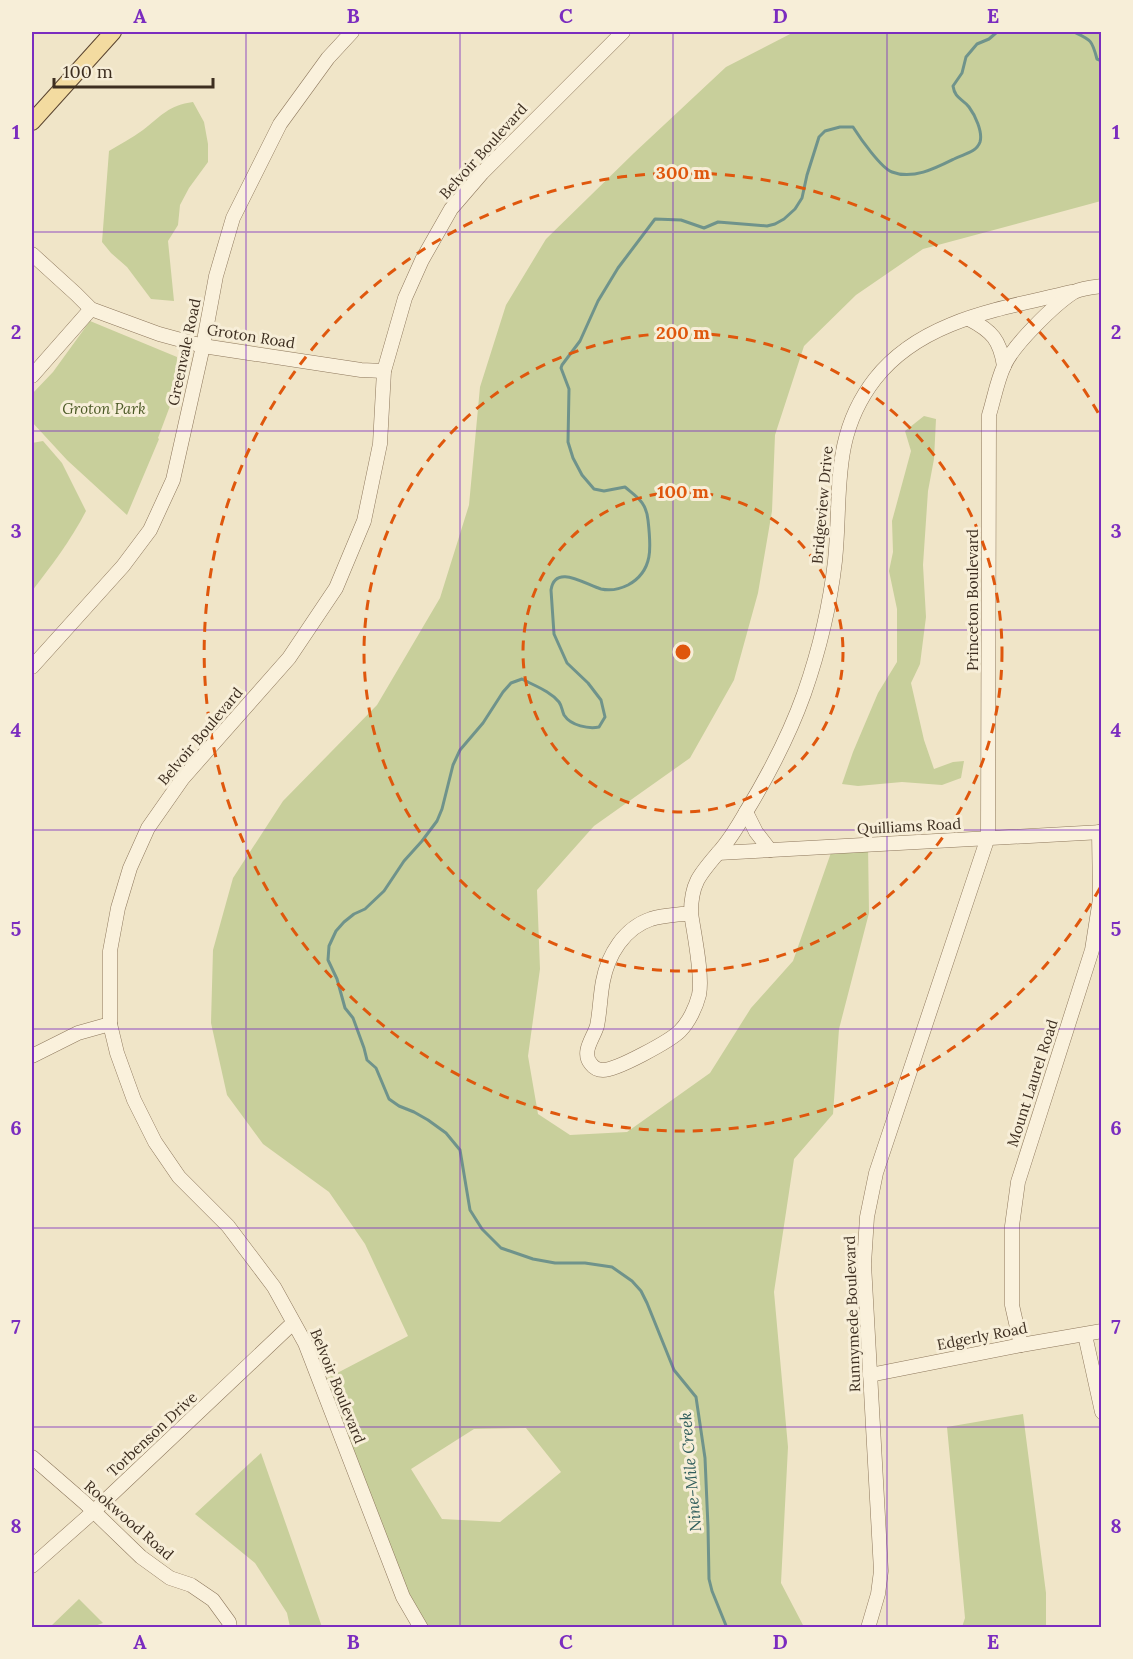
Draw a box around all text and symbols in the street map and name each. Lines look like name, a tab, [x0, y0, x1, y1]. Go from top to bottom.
text: A	[133, 3, 147, 28]
text: B	[346, 3, 360, 28]
text: C	[559, 3, 573, 28]
text: D	[772, 3, 788, 28]
text: E	[987, 3, 999, 28]
scale bar	[54, 51, 213, 89]
text: 100 m	[63, 60, 113, 83]
street label: Belvoir Boulevard	[435, 99, 531, 203]
text: 1	[12, 119, 20, 144]
text: 1	[1112, 119, 1120, 144]
text: 300 m	[656, 161, 711, 184]
street label: Greenvale Road	[163, 297, 205, 407]
text: 2	[11, 319, 21, 344]
text: 2	[1111, 319, 1121, 344]
street label: Groton Road	[206, 320, 296, 352]
text: 200 m	[656, 321, 710, 344]
park label: Groton Park	[62, 399, 146, 418]
street label: Bridgeview Drive	[807, 445, 837, 565]
text: 100 m	[657, 480, 709, 503]
text: 3	[10, 518, 22, 543]
text: 3	[1110, 518, 1122, 543]
street label: Princeton Boulevard	[963, 529, 982, 671]
centre of rings	[673, 642, 693, 662]
street label: Belvoir Boulevard	[153, 683, 247, 789]
text: 4	[11, 717, 22, 742]
text: 4	[1111, 717, 1122, 742]
street label: Quilliams Road	[856, 814, 962, 838]
text: 5	[11, 916, 22, 941]
text: 5	[1111, 916, 1122, 941]
street label: Mount Laurel Road	[1002, 1017, 1062, 1149]
text: 6	[10, 1115, 22, 1140]
text: 6	[1110, 1115, 1122, 1140]
street label: Runnymede Boulevard	[840, 1235, 864, 1393]
text: 7	[11, 1314, 21, 1339]
text: 7	[1111, 1314, 1121, 1339]
street label: Edgerly Road	[935, 1318, 1029, 1354]
street label: Belvoir Boulevard	[306, 1326, 370, 1446]
street label: Torbenson Drive	[103, 1387, 201, 1481]
water label: Nine-Mile Creek	[675, 1411, 705, 1533]
street label: Rookwood Road	[80, 1476, 178, 1564]
text: 8	[10, 1513, 22, 1538]
text: 8	[1110, 1513, 1122, 1538]
text: A	[133, 1629, 147, 1654]
text: B	[346, 1629, 360, 1654]
text: C	[559, 1629, 573, 1654]
text: D	[772, 1629, 788, 1654]
text: E	[987, 1629, 999, 1654]

